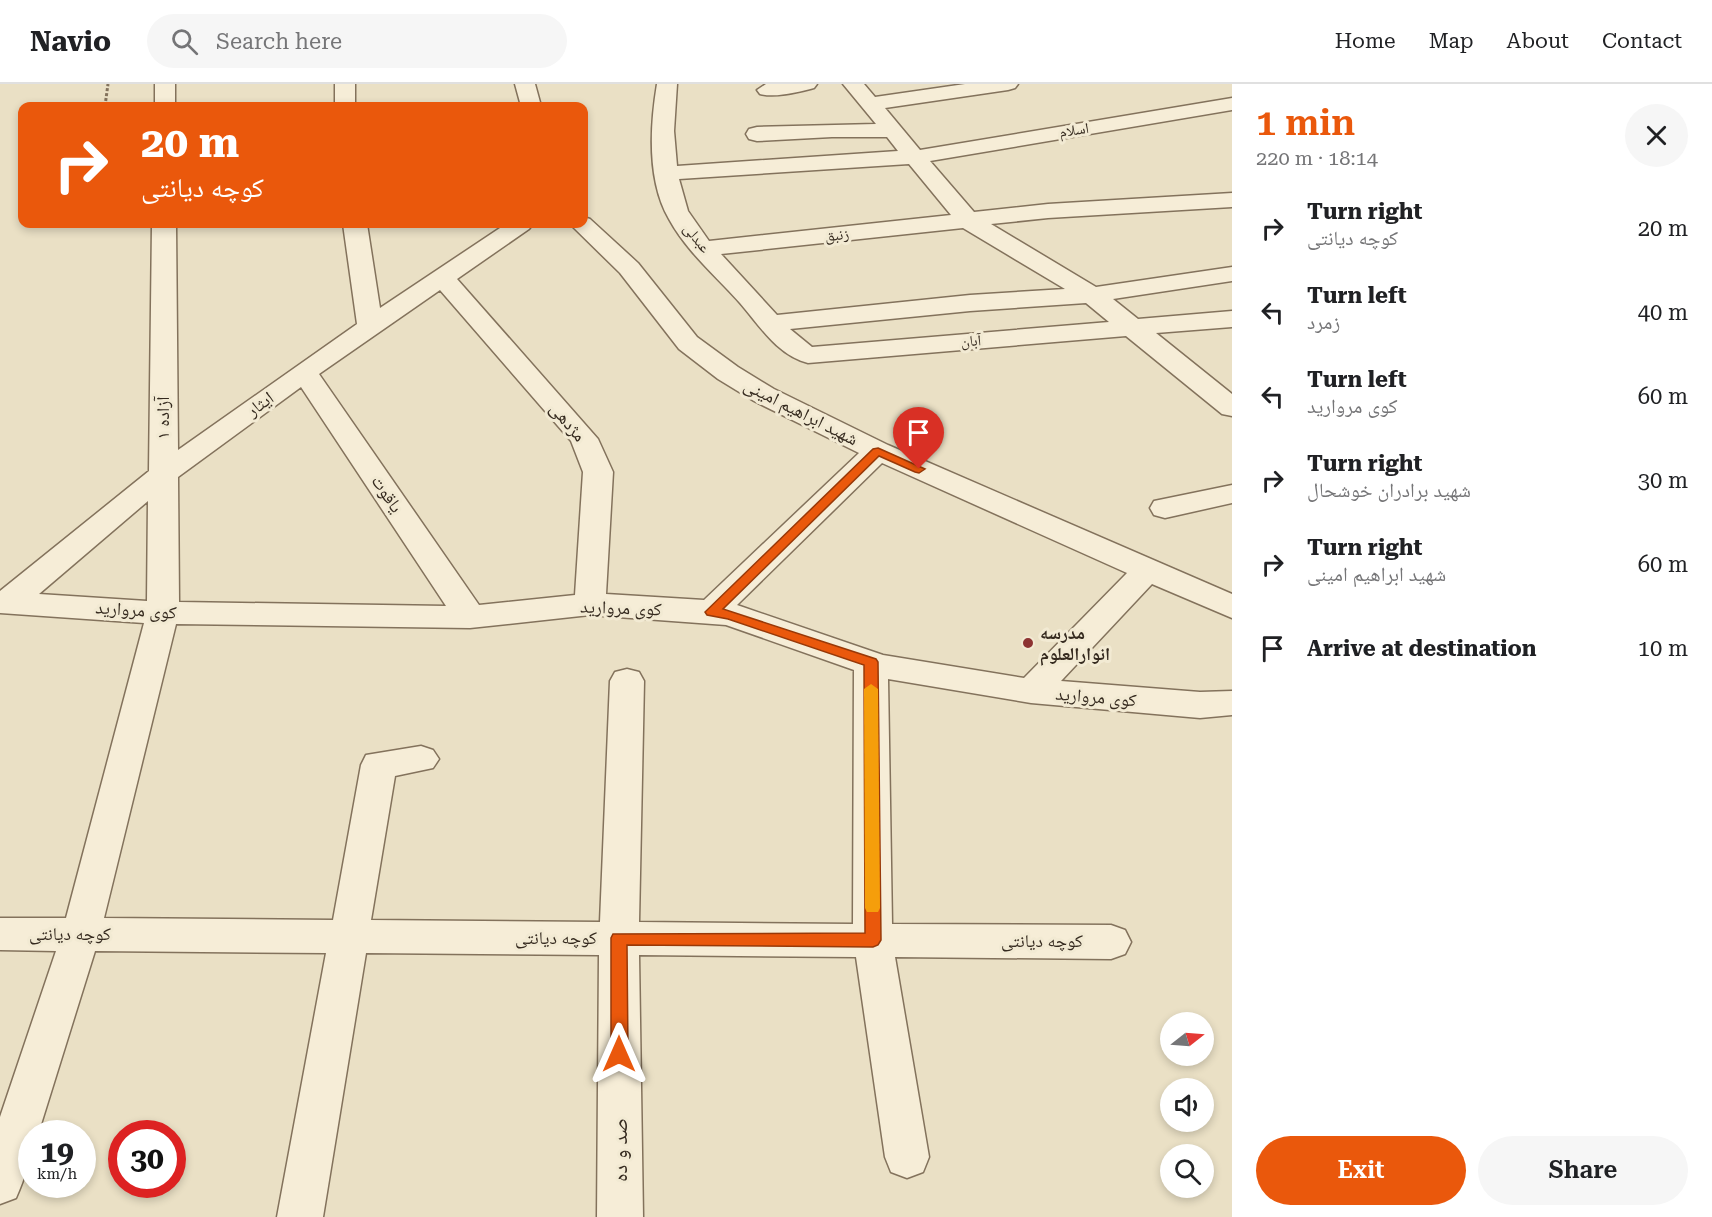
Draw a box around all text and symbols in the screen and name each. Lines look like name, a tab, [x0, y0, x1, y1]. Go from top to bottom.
search box	[147, 14, 567, 68]
text: Navio	[30, 25, 111, 58]
icon: search	[168, 25, 201, 58]
text: Search here	[216, 29, 342, 54]
text: Home	[1335, 29, 1396, 53]
text: Map	[1429, 29, 1474, 53]
text: About	[1507, 29, 1569, 53]
text: Contact	[1602, 29, 1682, 53]
text: 1 min	[1256, 102, 1355, 144]
button: close	[1625, 104, 1688, 167]
text: 20 m	[141, 118, 239, 167]
street label: اسلام	[1058, 119, 1090, 142]
icon: right	[42, 126, 120, 204]
text: 220 m · 18:14	[1256, 146, 1378, 170]
text: کوچه دیانتی	[141, 172, 264, 204]
text: Turn right	[1307, 199, 1422, 224]
icon: right	[1256, 212, 1289, 245]
text: 20 m	[1638, 216, 1688, 241]
street label: عبدلی	[679, 220, 715, 257]
street label: زنبق	[824, 225, 850, 246]
text: کوچه دیانتی	[1307, 226, 1398, 250]
text: Turn left	[1307, 283, 1407, 308]
icon: left	[1256, 296, 1289, 329]
text: 40 m	[1638, 300, 1688, 325]
text: زمرد	[1307, 310, 1340, 334]
street label: آبان	[960, 331, 983, 352]
text: Turn left	[1307, 367, 1407, 392]
street label: شهید ابراهیم امینی	[740, 374, 862, 451]
icon: left	[1256, 380, 1289, 413]
text: 60 m	[1638, 384, 1688, 409]
street label: ایثار	[241, 387, 278, 421]
text: کوی مروارید	[1307, 394, 1397, 418]
street label: آزاده ۱	[152, 396, 173, 439]
street label: مژدهی	[545, 398, 591, 446]
pin	[893, 407, 944, 469]
icon: arrive	[902, 416, 935, 449]
text: Turn right	[1307, 451, 1422, 476]
icon: right	[1256, 464, 1289, 497]
text: 30 m	[1638, 468, 1688, 493]
street label: یاقوت	[367, 471, 407, 517]
text: شهید برادران خوشحال	[1307, 478, 1471, 502]
text: Turn right	[1307, 535, 1422, 560]
icon: right	[1256, 548, 1289, 581]
text: 60 m	[1638, 552, 1688, 577]
text: شهید ابراهیم امینی	[1307, 562, 1446, 586]
street label: کوی مروارید	[95, 596, 178, 624]
street label: کوی مروارید	[580, 596, 663, 620]
place label: مدرسه انوارالعلوم	[1040, 622, 1110, 666]
icon: arrive	[1256, 632, 1289, 665]
marker: مدرسه انوارالعلوم	[1021, 636, 1035, 650]
text: Arrive at destination	[1307, 636, 1536, 661]
text: 10 m	[1638, 636, 1688, 661]
street label: کوی مروارید	[1054, 682, 1138, 712]
street label: کوچه دیانتی	[29, 923, 112, 945]
street label: کوچه دیانتی	[515, 927, 598, 949]
street label: کوچه دیانتی	[1001, 930, 1084, 952]
north arrow	[1160, 1012, 1214, 1066]
map controls	[1160, 1012, 1214, 1198]
position arrow	[587, 1022, 651, 1086]
button: sound	[1160, 1078, 1214, 1132]
street label: صد و ده	[608, 1118, 632, 1182]
speed limit sign: 30	[108, 1120, 186, 1198]
text: 19	[40, 1134, 74, 1169]
button: Exit	[1256, 1136, 1466, 1205]
button: Share	[1478, 1136, 1688, 1205]
button: search	[1160, 1144, 1214, 1198]
text: km/h	[37, 1165, 77, 1183]

